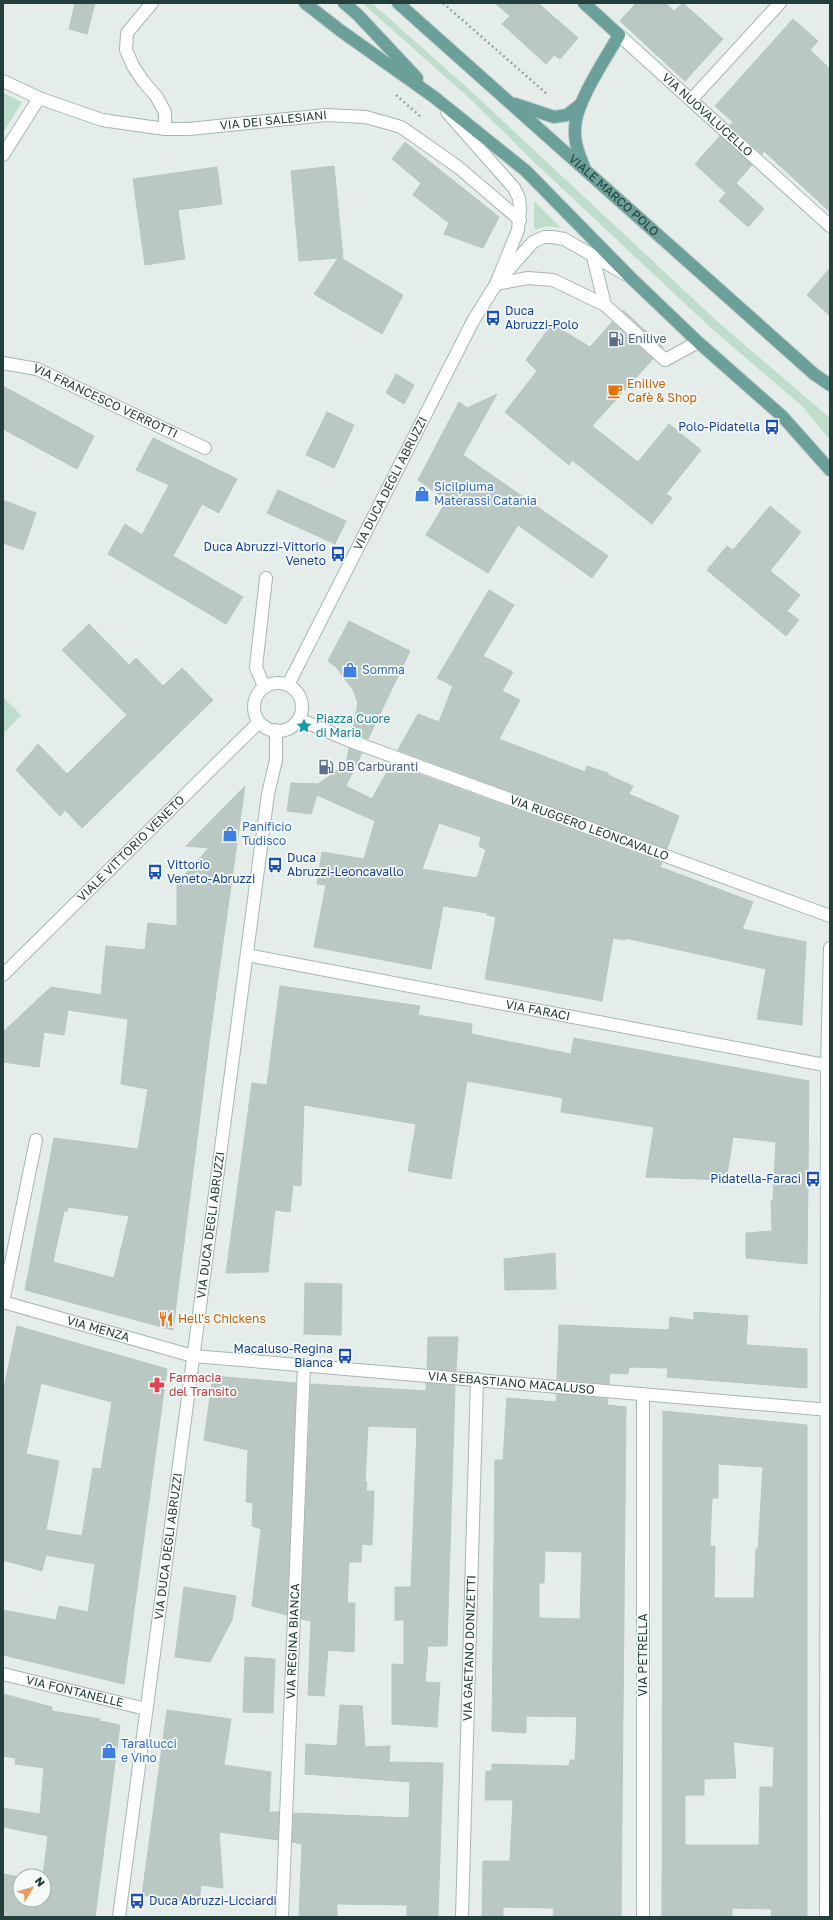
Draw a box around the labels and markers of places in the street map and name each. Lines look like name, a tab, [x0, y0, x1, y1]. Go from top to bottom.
place label: Duca Abruzzi-Polo	[505, 303, 578, 332]
bus stop icon: Duca Abruzzi-Polo	[484, 309, 502, 327]
fuel station icon: Enilive	[607, 330, 625, 348]
place label: Enilive	[628, 331, 666, 346]
place label: Enilive Cafè & Shop	[627, 376, 697, 405]
cafe icon: Enilive Cafè & Shop	[606, 382, 624, 400]
bus stop icon: Polo-Pidatella	[763, 418, 781, 436]
place label: Polo-Pidatella	[678, 419, 760, 434]
place label: Sicilpiuma Materassi Catania	[434, 479, 537, 508]
shop icon: Sicilpiuma Materassi Catania	[413, 485, 431, 503]
place label: Duca Abruzzi-Vittorio Veneto	[203, 539, 326, 568]
bus stop icon: Duca Abruzzi-Vittorio Veneto	[329, 545, 347, 563]
shop icon: Somma	[341, 661, 359, 679]
place label: Somma	[362, 662, 405, 677]
place label: Piazza Cuore di Maria	[316, 711, 390, 740]
place icon: Piazza Cuore di Maria	[295, 717, 313, 735]
fuel station icon: DB Carburanti	[317, 758, 335, 776]
place label: DB Carburanti	[338, 759, 418, 774]
place label: Panificio Tudisco	[242, 819, 292, 848]
shop icon: Panificio Tudisco	[221, 825, 239, 843]
place label: Duca Abruzzi-Leoncavallo	[287, 850, 404, 879]
bus stop icon: Duca Abruzzi-Leoncavallo	[266, 856, 284, 874]
place label: Vittorio Veneto-Abruzzi	[167, 857, 255, 886]
bus stop icon: Vittorio Veneto-Abruzzi	[146, 863, 164, 881]
bus stop icon: Pidatella-Faraci	[804, 1170, 822, 1188]
place label: Pidatella-Faraci	[710, 1171, 801, 1186]
restaurant icon: Hell's Chickens	[157, 1310, 175, 1328]
place label: Hell's Chickens	[178, 1311, 266, 1326]
place label: Macaluso-Regina Bianca	[234, 1341, 333, 1370]
bus stop icon: Macaluso-Regina Bianca	[336, 1347, 354, 1365]
place label: Farmacia del Transito	[169, 1370, 237, 1399]
pharmacy icon: Farmacia del Transito	[148, 1376, 166, 1394]
place label: Tarallucci e Vino	[121, 1736, 177, 1765]
shop icon: Tarallucci e Vino	[100, 1742, 118, 1760]
bus stop icon: Duca Abruzzi-Licciardi	[128, 1892, 146, 1910]
place label: Duca Abruzzi-Licciardi	[149, 1893, 277, 1908]

